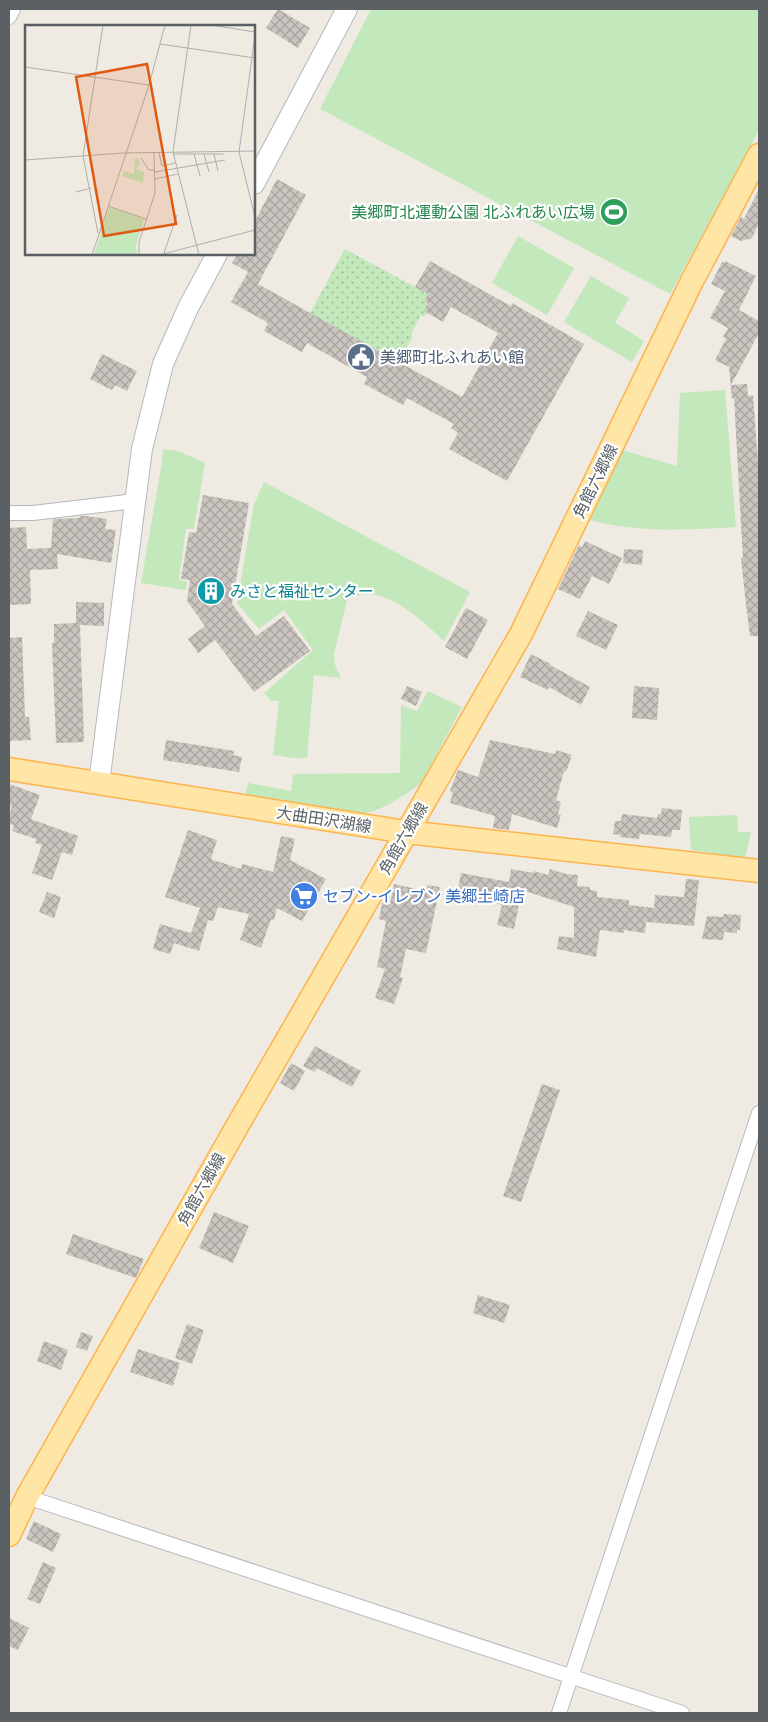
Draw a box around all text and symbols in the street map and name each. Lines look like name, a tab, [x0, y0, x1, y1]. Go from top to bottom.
inset map	[25, 25, 255, 255]
sports icon: 美郷町北運動公園 北ふれあい広場	[599, 197, 629, 227]
place label: 美郷町北運動公園 北ふれあい広場	[351, 202, 595, 222]
public building icon: 美郷町北ふれあい館	[346, 342, 376, 372]
place label: 美郷町北ふれあい館	[380, 347, 524, 367]
street label: 角館六郷線	[568, 441, 622, 521]
building icon: みさと福祉センター	[196, 576, 226, 606]
place label: みさと福祉センター	[230, 581, 374, 601]
street label: 角館六郷線	[374, 798, 432, 878]
street label: 大曲田沢湖線	[275, 802, 373, 836]
supermarket icon: セブン-イレブン 美郷土崎店	[289, 881, 319, 911]
place label: セブン-イレブン 美郷土崎店	[323, 886, 525, 906]
street label: 角館六郷線	[173, 1149, 229, 1229]

